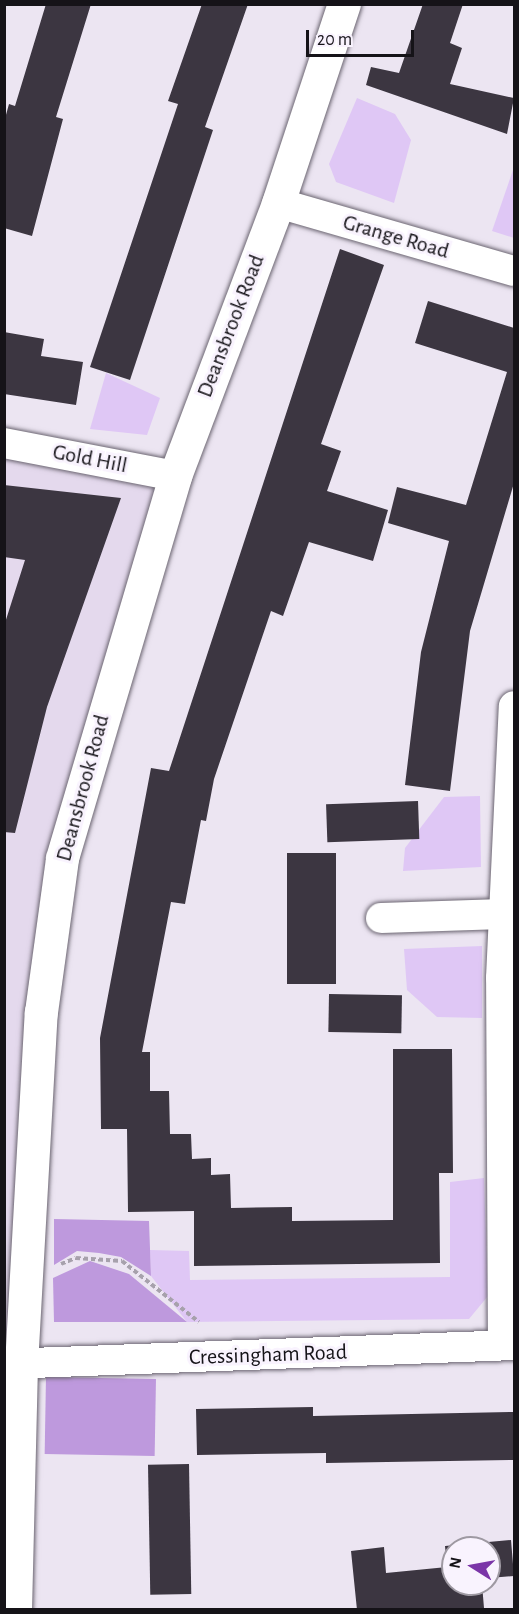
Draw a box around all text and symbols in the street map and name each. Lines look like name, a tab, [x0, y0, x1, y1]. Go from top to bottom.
scale bar	[309, 18, 417, 56]
text: 20 m	[317, 31, 352, 49]
street label: Grange Road	[340, 209, 452, 265]
street label: Deansbrook Road	[192, 251, 270, 401]
street label: Gold Hill	[51, 439, 129, 479]
street label: Deansbrook Road	[51, 712, 115, 864]
street label: Cressingham Road	[188, 1339, 348, 1371]
north arrow	[441, 1536, 501, 1596]
text: N	[446, 1556, 464, 1570]

